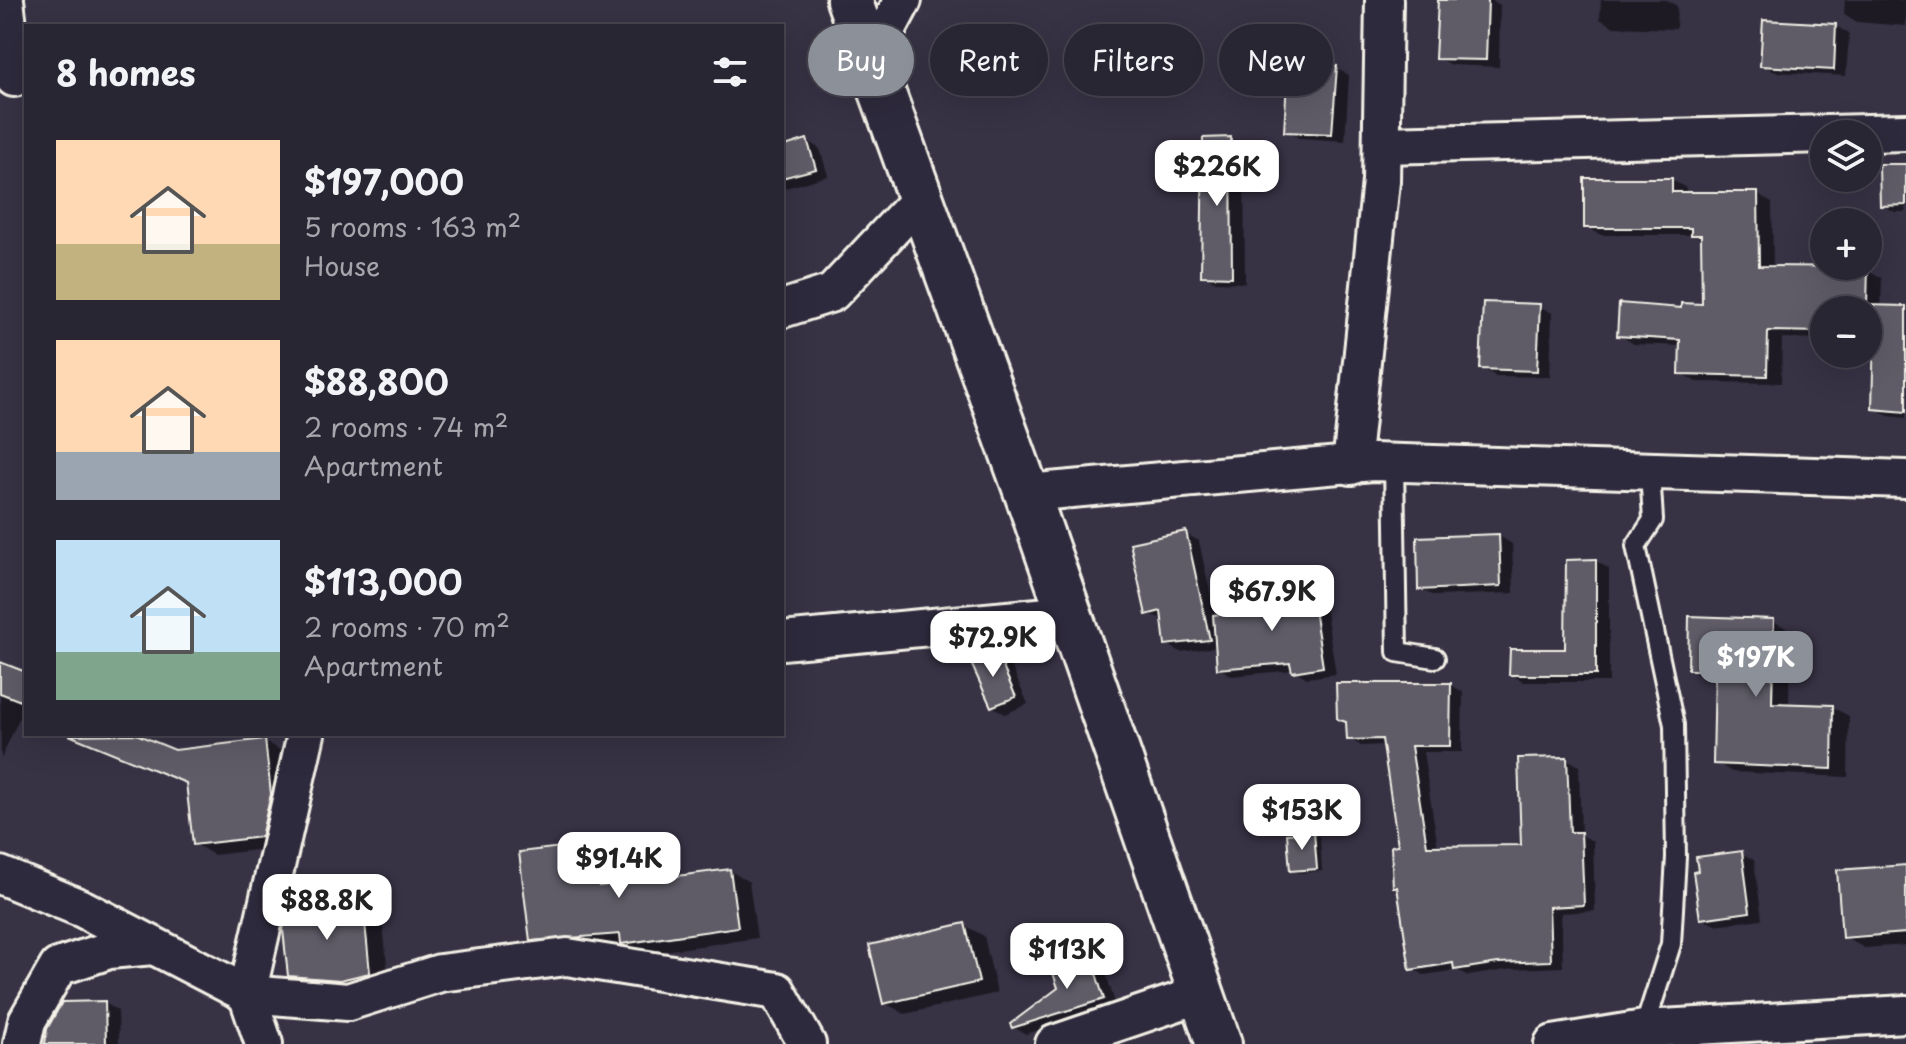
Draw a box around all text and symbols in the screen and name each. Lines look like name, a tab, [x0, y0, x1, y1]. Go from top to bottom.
chip: Buy	[808, 24, 914, 96]
chip: Rent	[930, 24, 1048, 96]
chip: Filters	[1064, 24, 1203, 96]
chip: New	[1219, 24, 1333, 96]
text: 8 homes	[56, 46, 196, 98]
icon: filters	[708, 50, 752, 94]
map controls	[1810, 120, 1882, 368]
button: layers	[1810, 120, 1882, 192]
pin: $226K	[1161, 140, 1273, 208]
text: $226K	[1173, 146, 1261, 185]
text: $197,000	[304, 155, 464, 207]
icon: home	[120, 172, 216, 268]
text: 5 rooms · 163 m²	[304, 207, 521, 246]
button: +	[1810, 208, 1882, 280]
text: House	[304, 246, 380, 285]
button: −	[1810, 296, 1882, 368]
text: $88,800	[304, 355, 449, 407]
icon: home	[120, 372, 216, 468]
text: 2 rooms · 74 m²	[304, 407, 508, 446]
text: Apartment	[304, 446, 443, 485]
text: $113,000	[304, 555, 462, 607]
pin: $67.9K	[1207, 565, 1337, 633]
text: $67.9K	[1228, 571, 1316, 610]
icon: home	[120, 572, 216, 668]
text: 2 rooms · 70 m²	[304, 607, 510, 646]
pin: $72.9K	[928, 611, 1058, 679]
text: $72.9K	[948, 617, 1038, 656]
pin: $197K	[1700, 631, 1812, 699]
text: $197K	[1717, 637, 1795, 676]
text: Apartment	[304, 646, 443, 685]
pin: $153K	[1246, 784, 1358, 852]
text: $153K	[1261, 790, 1343, 829]
pin: $91.4K	[554, 832, 684, 900]
text: $91.4K	[575, 838, 663, 877]
pin: $88.8K	[262, 874, 392, 942]
text: $88.8K	[281, 880, 373, 919]
pin: $113K	[1011, 923, 1123, 991]
text: $113K	[1028, 929, 1106, 968]

